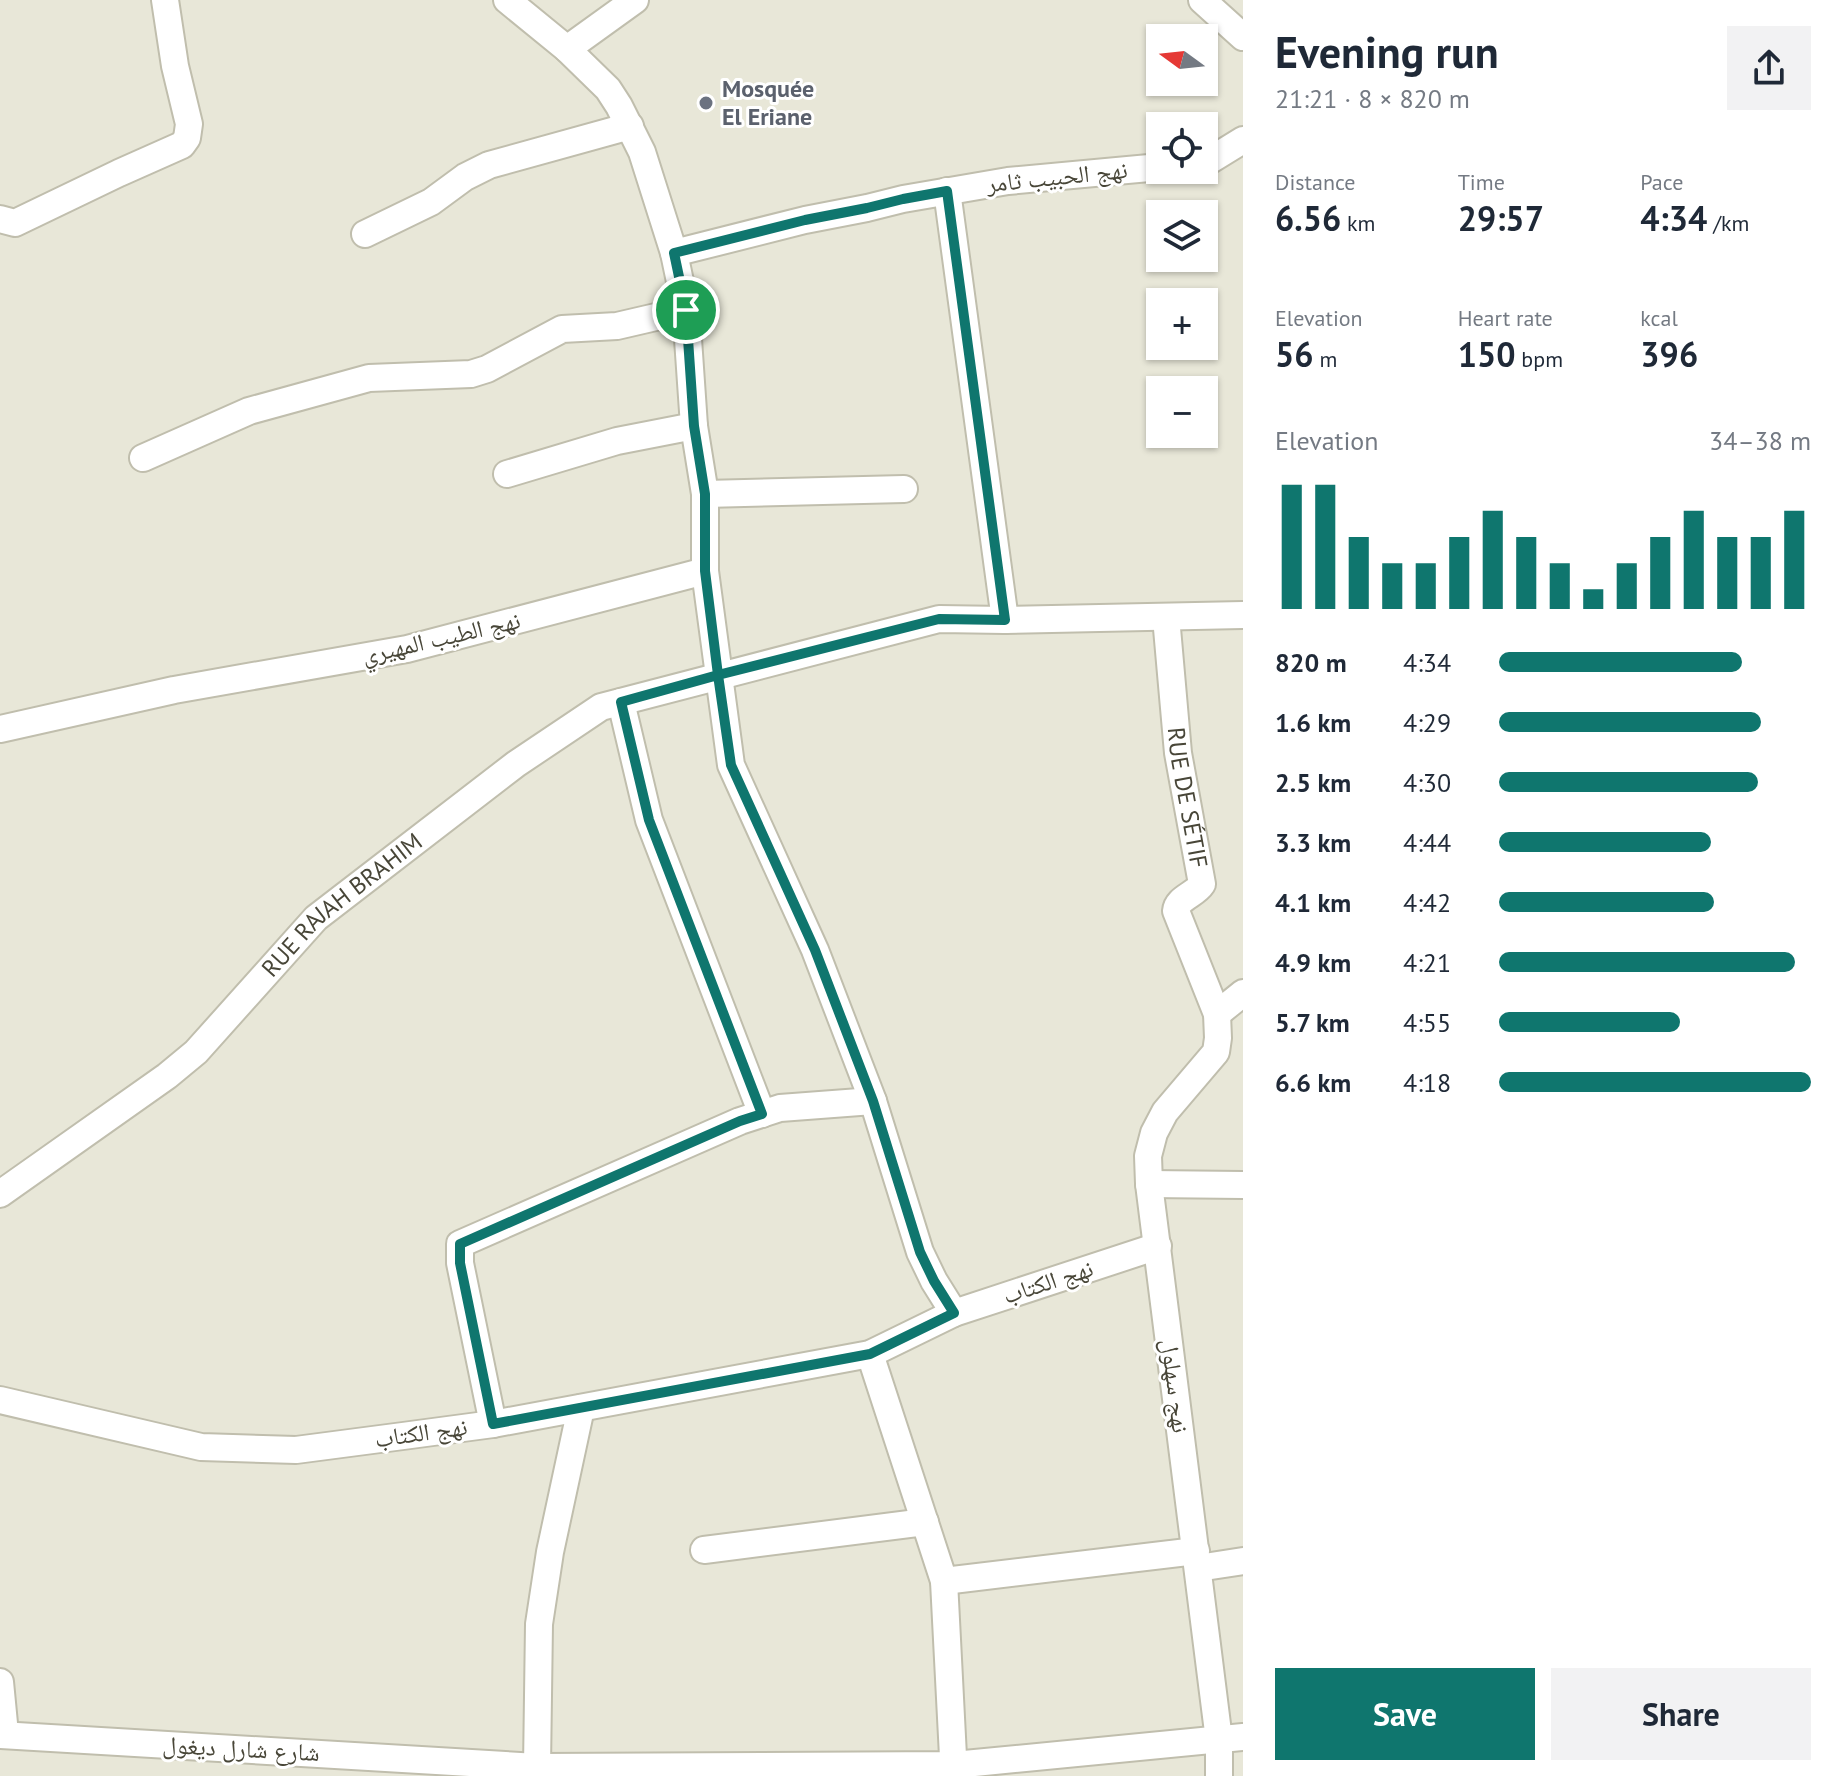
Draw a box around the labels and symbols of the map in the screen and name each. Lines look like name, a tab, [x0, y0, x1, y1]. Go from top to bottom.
north arrow	[1146, 24, 1218, 96]
place label: Mosquée El Eriane	[722, 73, 814, 132]
marker: Mosquée El Eriane	[697, 94, 715, 112]
street label: نهج الحبيب ثامر	[984, 154, 1129, 199]
pin	[652, 276, 720, 344]
street label: نهج الطيب المهيري	[359, 604, 524, 675]
street label: RUE DE SÉTIF	[1161, 726, 1215, 871]
street label: RUE RAJAH BRAHIM	[255, 826, 428, 983]
street label: نهج الكتاب	[999, 1252, 1097, 1311]
street label: نهج سهلول	[1154, 1337, 1197, 1435]
street label: نهج الكتاب	[373, 1411, 469, 1454]
street label: شارع شارل ديغول	[162, 1729, 320, 1768]

